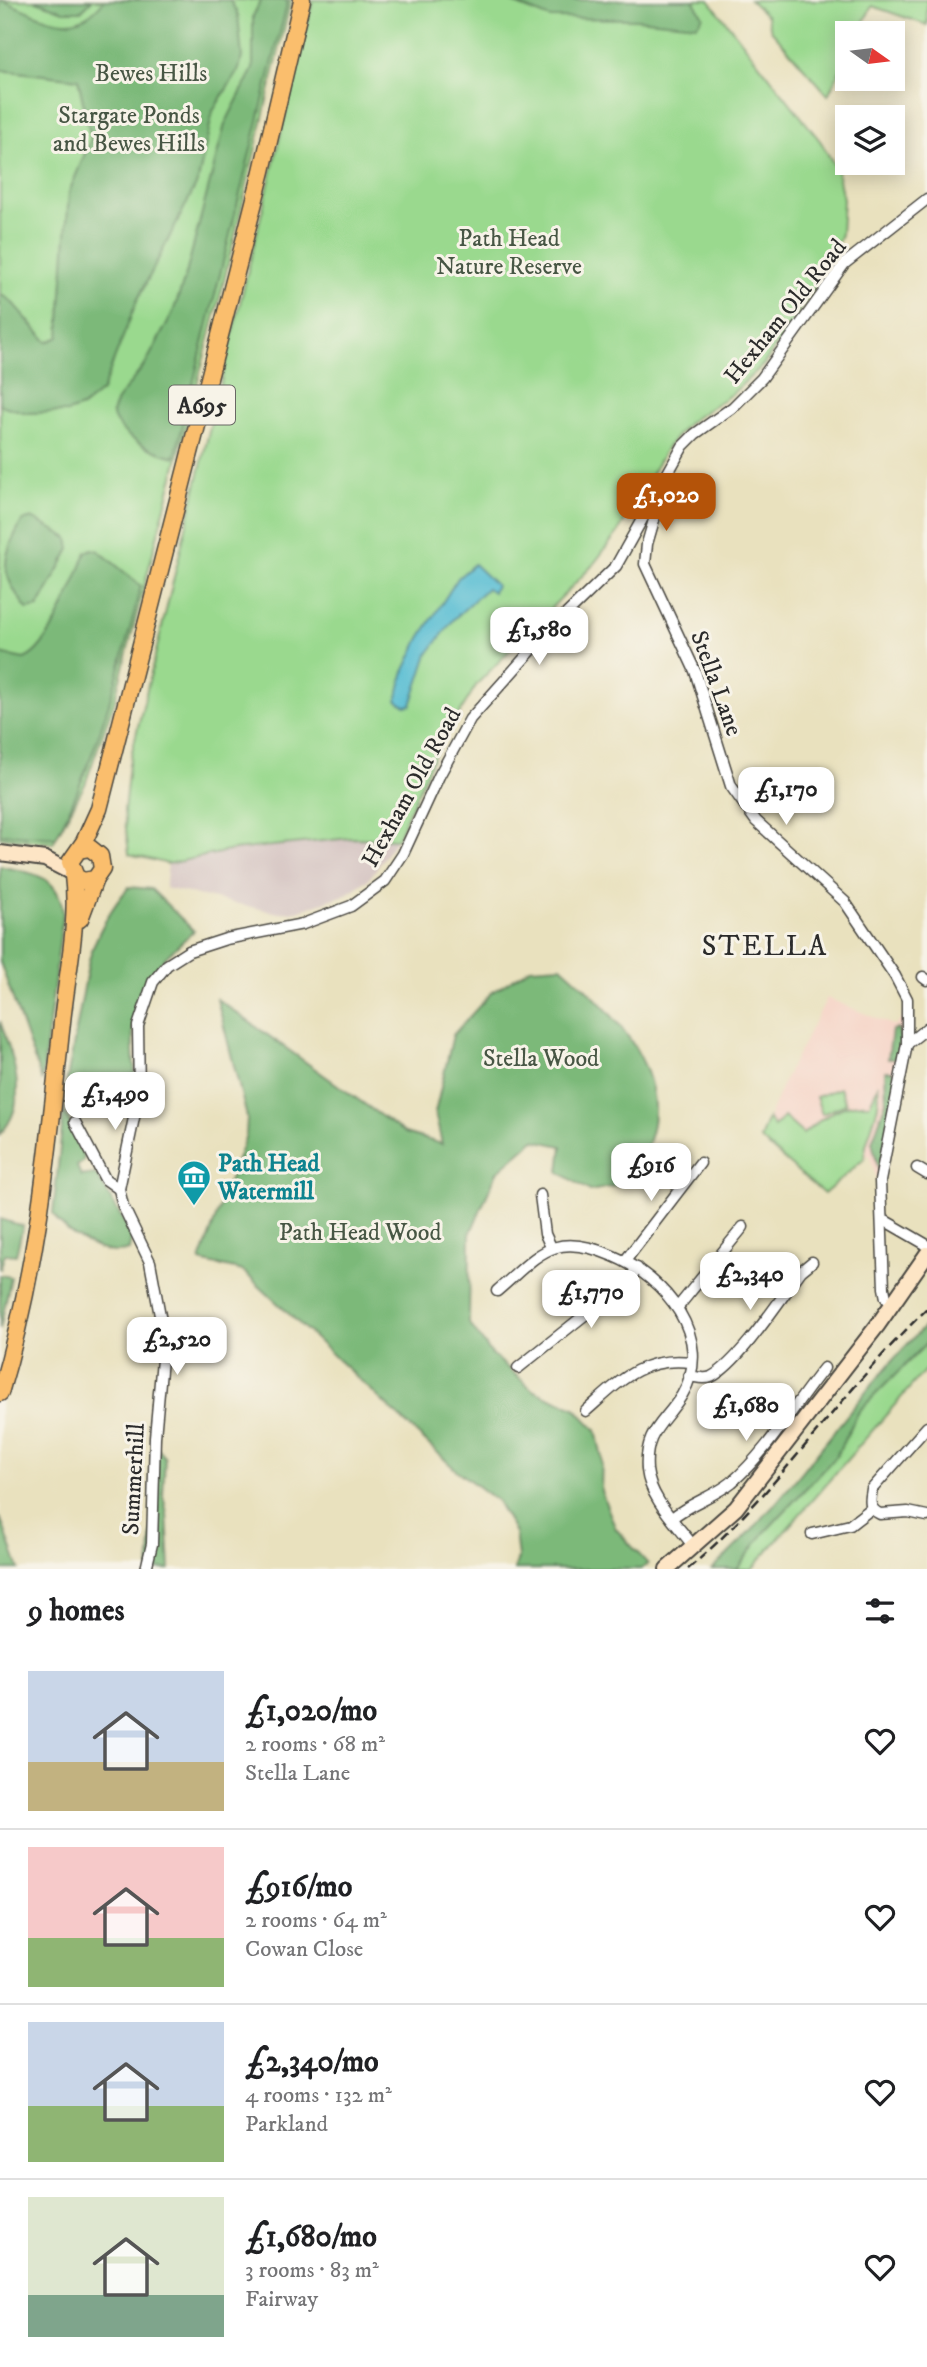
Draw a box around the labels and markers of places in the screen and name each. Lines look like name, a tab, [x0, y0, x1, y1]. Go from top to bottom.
pin: £1,020	[609, 474, 723, 533]
pin: £1,580	[482, 608, 596, 667]
pin: £1,170	[729, 768, 843, 827]
pin: £1,490	[58, 1072, 172, 1132]
pin: £916	[610, 1144, 692, 1203]
place label: Path Head Watermill	[217, 1149, 320, 1207]
museum icon: Path Head Watermill	[175, 1158, 213, 1207]
pin: £2,340	[693, 1252, 807, 1312]
pin: £1,770	[534, 1270, 648, 1330]
pin: £2,520	[120, 1318, 234, 1377]
pin: £1,680	[689, 1384, 803, 1443]

